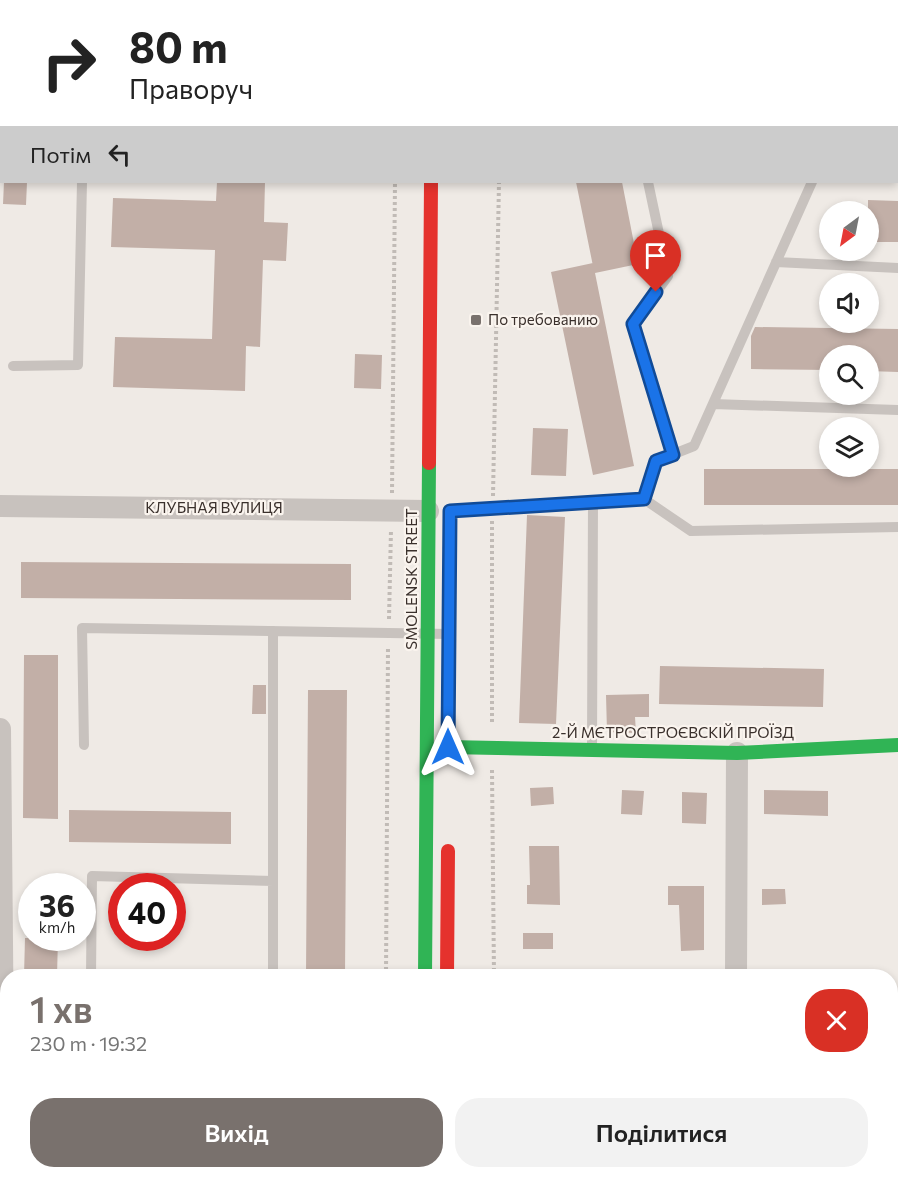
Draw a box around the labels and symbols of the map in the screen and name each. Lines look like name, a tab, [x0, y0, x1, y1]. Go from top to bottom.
north arrow	[819, 201, 879, 261]
pin	[630, 230, 681, 292]
place label: По требованию	[488, 310, 598, 328]
marker: По требованию	[469, 313, 483, 327]
street label: КЛУБНАЯ ВУЛИЦЯ	[145, 498, 283, 516]
street label: SMOLENSK STREET	[402, 508, 420, 650]
position arrow	[416, 715, 480, 779]
street label: 2-Й МЄТРОСТРОЄВСКІЙ ПРОЇЗД	[552, 723, 794, 741]
speed limit sign: 40	[108, 873, 186, 951]

